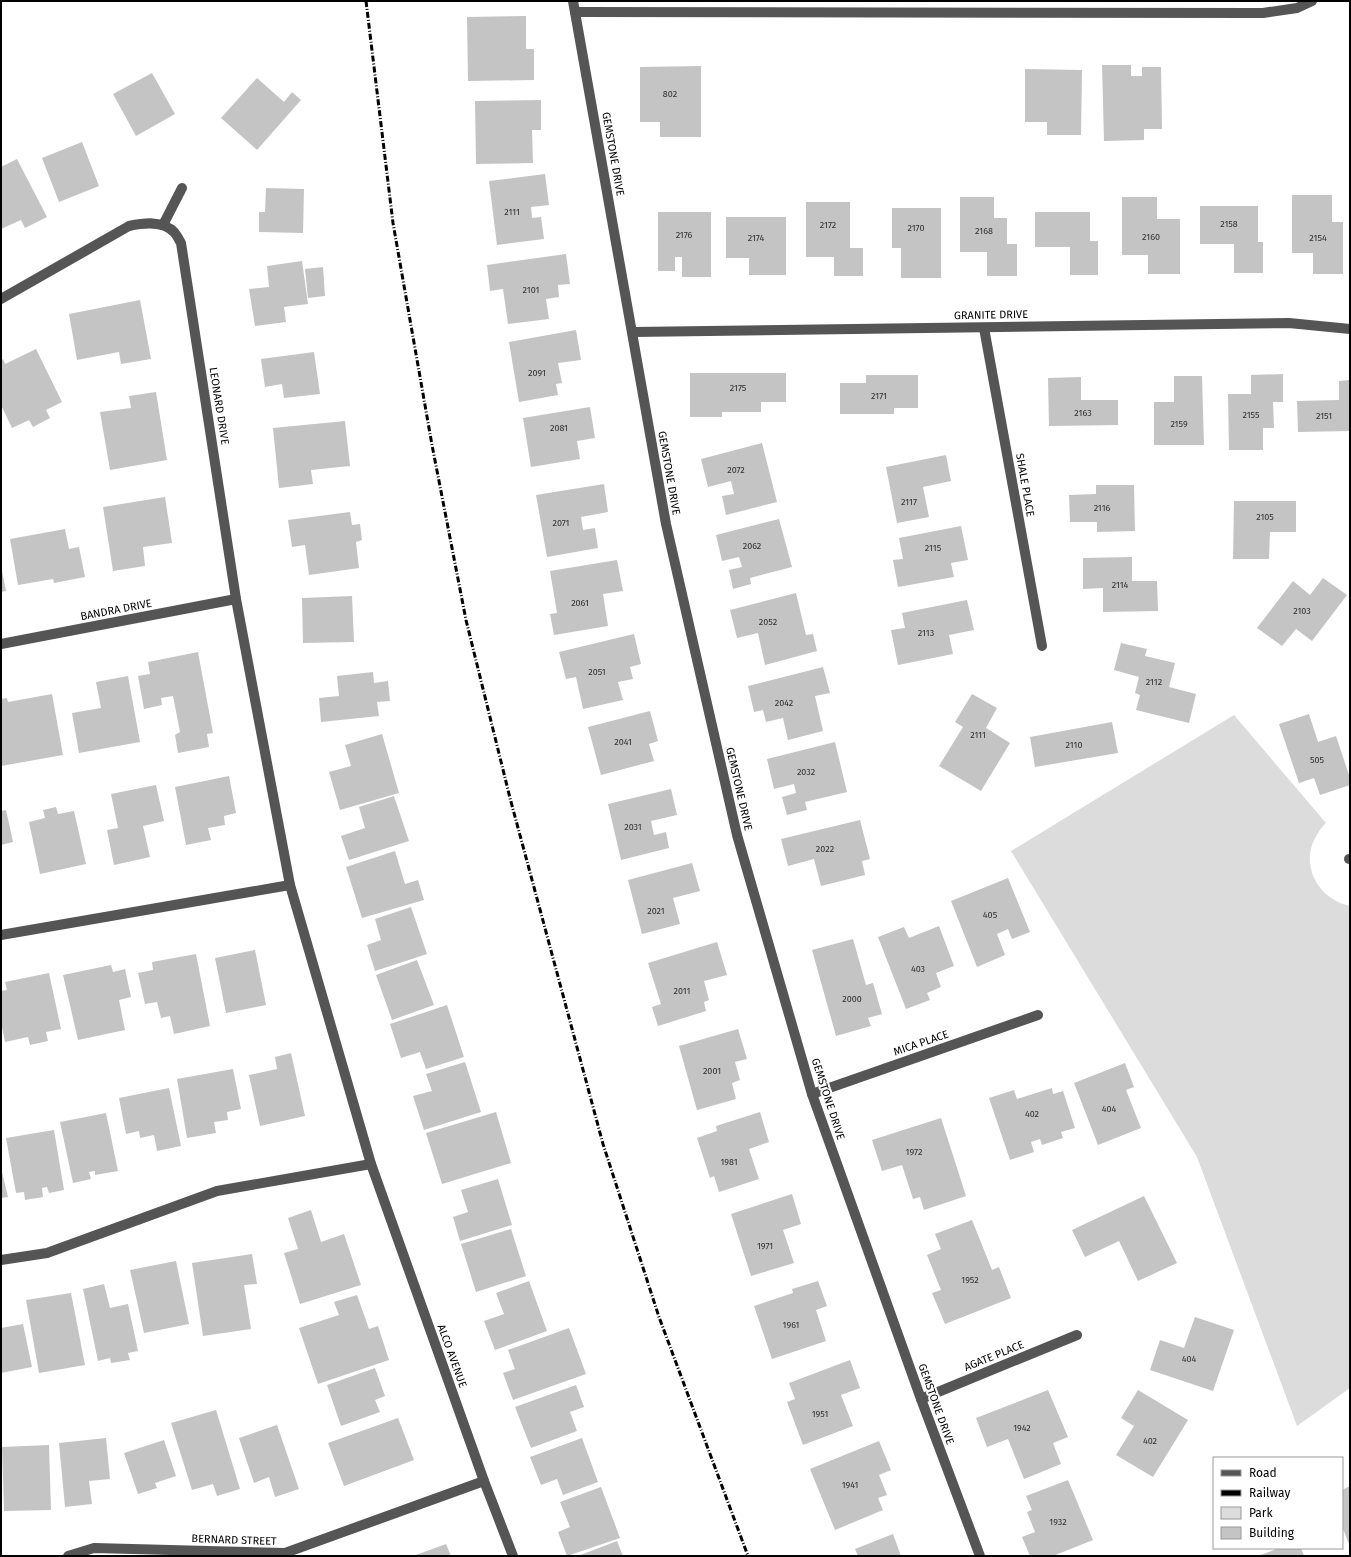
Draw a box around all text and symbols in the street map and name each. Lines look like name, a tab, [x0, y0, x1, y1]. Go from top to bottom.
house number: 802	[663, 89, 677, 99]
street label: GEMSTONE DRIVE	[599, 111, 627, 197]
house number: 2111	[504, 207, 520, 217]
house number: 2158	[1220, 219, 1238, 229]
house number: 2172	[820, 220, 836, 230]
house number: 2170	[907, 223, 925, 233]
house number: 2168	[975, 226, 993, 236]
house number: 2176	[676, 230, 693, 240]
house number: 2160	[1142, 232, 1160, 242]
house number: 2174	[748, 233, 764, 243]
house number: 2154	[1309, 233, 1327, 243]
house number: 2101	[523, 285, 539, 295]
street label: GRANITE DRIVE	[954, 308, 1028, 322]
street label: LEONARD DRIVE	[206, 366, 232, 446]
house number: 2091	[528, 368, 546, 378]
house number: 2175	[730, 383, 747, 393]
house number: 2171	[871, 391, 887, 401]
house number: 2163	[1074, 408, 1092, 418]
house number: 2155	[1242, 410, 1260, 420]
house number: 2151	[1316, 411, 1332, 421]
house number: 2159	[1170, 419, 1188, 429]
house number: 2081	[550, 423, 568, 433]
street label: GEMSTONE DRIVE	[655, 430, 683, 516]
street label: SHALE PLACE	[1013, 452, 1037, 518]
house number: 2072	[727, 465, 745, 475]
house number: 2117	[901, 497, 917, 507]
house number: 2116	[1094, 503, 1111, 513]
house number: 2105	[1256, 512, 1274, 522]
house number: 2071	[552, 518, 570, 528]
house number: 2062	[743, 541, 761, 551]
house number: 2115	[925, 543, 942, 553]
house number: 2114	[1112, 580, 1129, 590]
street label: BANDRA DRIVE	[79, 597, 153, 623]
house number: 2061	[571, 598, 589, 608]
house number: 2103	[1293, 606, 1311, 616]
house number: 2052	[759, 617, 777, 627]
house number: 2113	[918, 628, 934, 638]
house number: 2051	[588, 667, 606, 677]
house number: 2112	[1146, 677, 1162, 687]
house number: 2042	[775, 698, 793, 708]
house number: 2111	[970, 730, 986, 740]
house number: 2041	[614, 737, 632, 747]
house number: 2110	[1066, 740, 1082, 750]
street label: GEMSTONE DRIVE	[723, 746, 755, 832]
house number: 505	[1310, 755, 1325, 765]
house number: 2032	[797, 767, 815, 777]
house number: 2031	[624, 822, 642, 832]
house number: 2022	[816, 844, 834, 854]
house number: 2021	[647, 906, 665, 916]
house number: 405	[983, 910, 998, 920]
house number: 403	[911, 964, 925, 974]
house number: 2011	[674, 986, 690, 996]
house number: 2000	[842, 994, 862, 1004]
street label: MICA PLACE	[892, 1027, 950, 1058]
street label: GEMSTONE DRIVE	[809, 1056, 847, 1142]
house number: 2001	[703, 1066, 721, 1076]
house number: 404	[1102, 1104, 1117, 1114]
house number: 402	[1025, 1109, 1039, 1119]
house number: 1972	[906, 1147, 922, 1157]
house number: 1981	[720, 1157, 738, 1167]
house number: 1971	[757, 1241, 773, 1251]
house number: 1952	[961, 1275, 979, 1285]
house number: 1961	[783, 1320, 799, 1330]
street label: ALCO AVENUE	[435, 1322, 470, 1390]
street label: AGATE PLACE	[962, 1338, 1026, 1374]
house number: 404	[1182, 1354, 1197, 1364]
street label: GEMSTONE DRIVE	[915, 1362, 957, 1446]
house number: 1951	[812, 1409, 828, 1419]
house number: 1942	[1013, 1423, 1031, 1433]
house number: 402	[1143, 1436, 1157, 1446]
legend	[1213, 1457, 1343, 1549]
text: Road	[1249, 1466, 1277, 1480]
house number: 1941	[842, 1480, 858, 1490]
text: Railway	[1249, 1486, 1290, 1500]
text: Park	[1249, 1506, 1273, 1520]
house number: 1932	[1049, 1517, 1067, 1527]
text: Building	[1249, 1526, 1295, 1540]
street label: BERNARD STREET	[191, 1532, 277, 1548]

